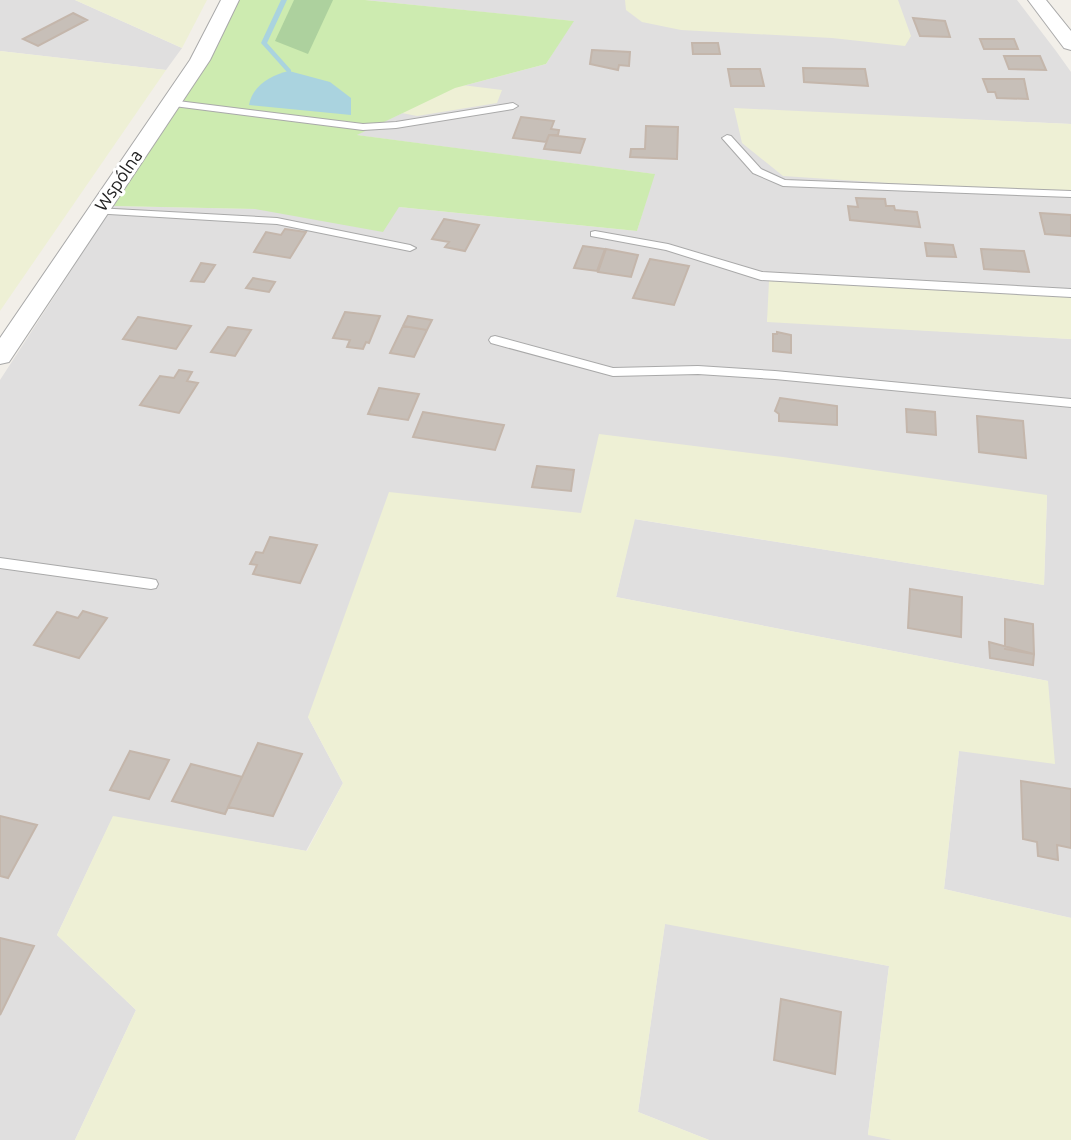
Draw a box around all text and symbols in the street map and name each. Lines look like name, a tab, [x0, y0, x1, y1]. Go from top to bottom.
street label: Wspólna	[90, 146, 146, 214]

